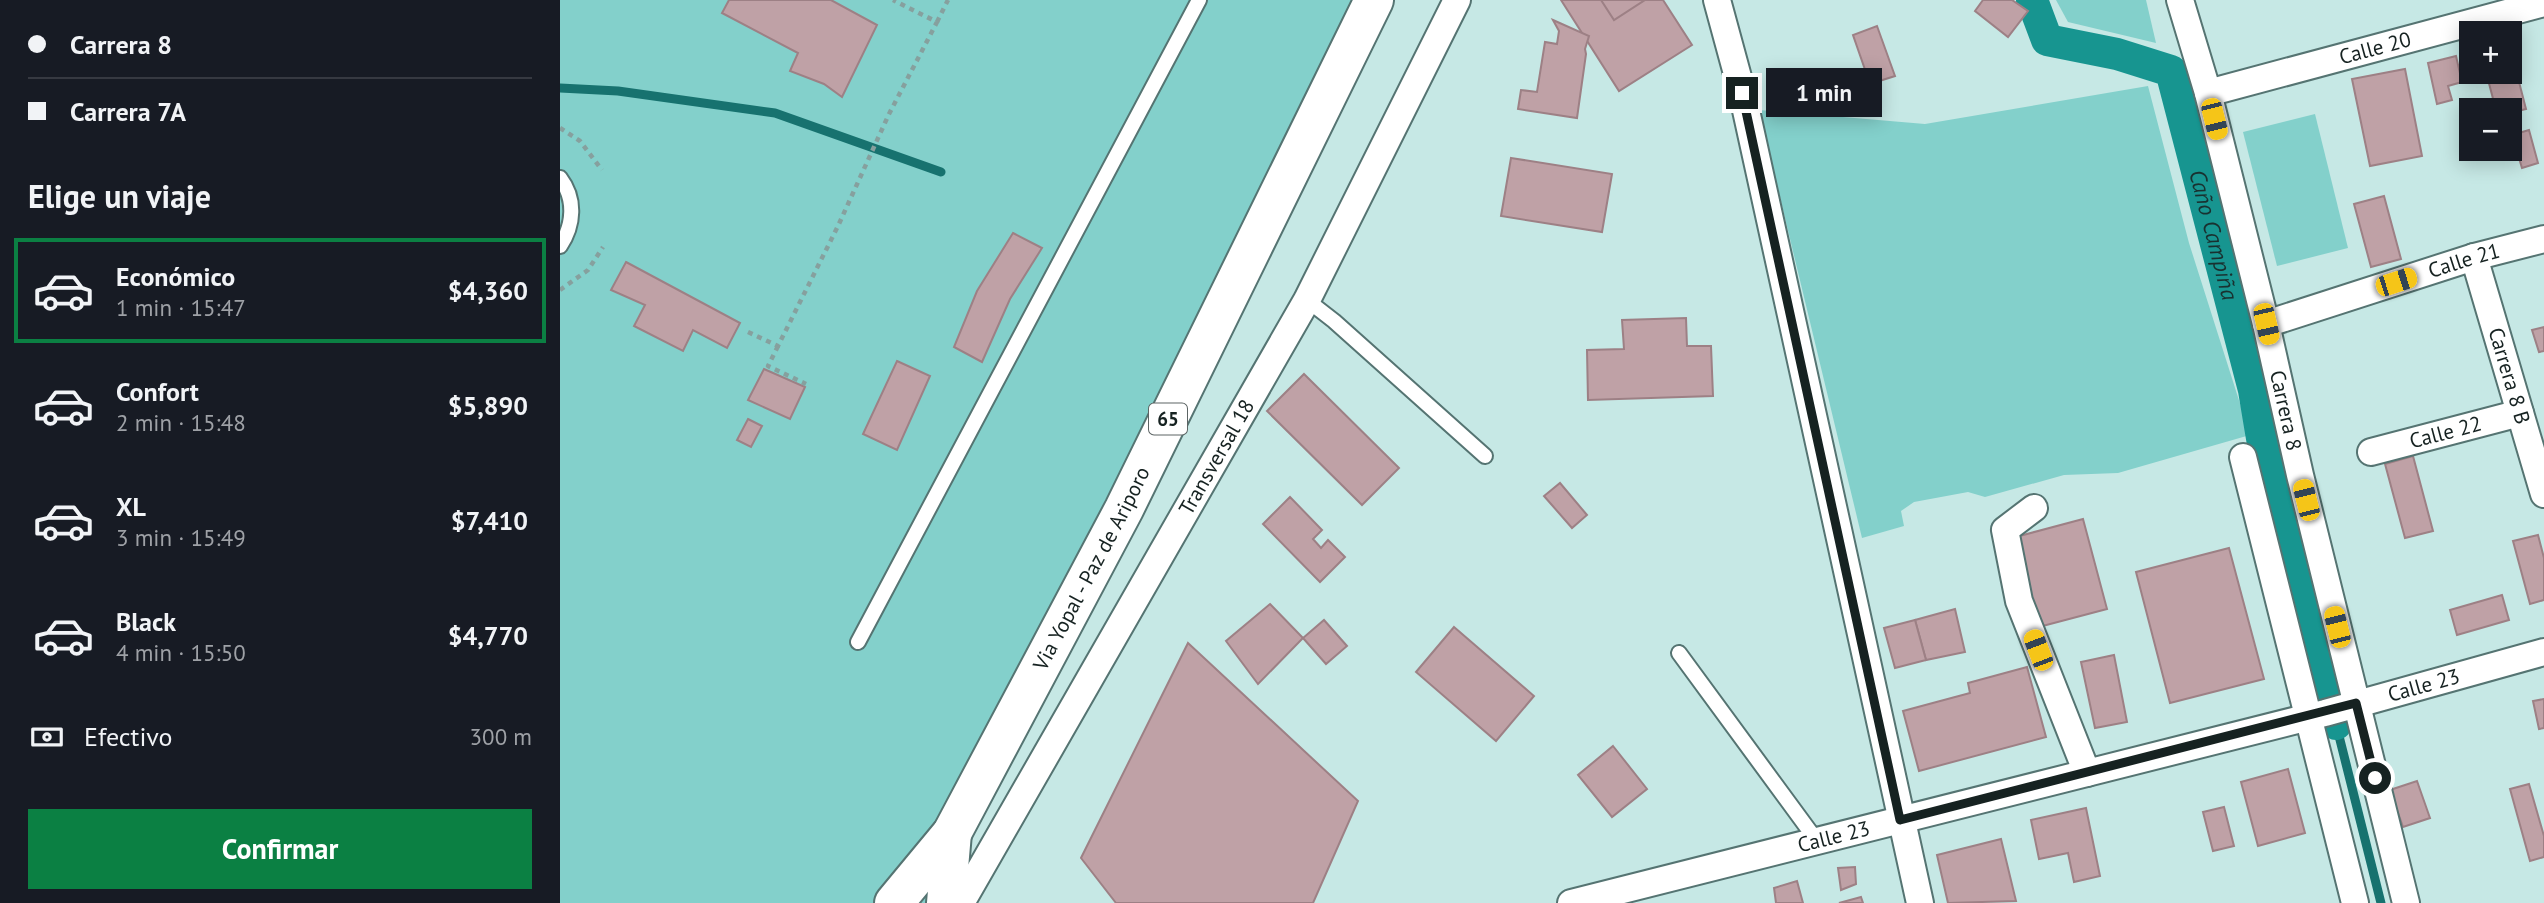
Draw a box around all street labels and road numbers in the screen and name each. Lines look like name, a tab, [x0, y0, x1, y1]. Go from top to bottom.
street label: Calle 20	[2336, 25, 2414, 70]
street label: Calle 21	[2425, 237, 2503, 284]
street label: Carrera 8 B	[2483, 324, 2537, 427]
street label: Carrera 8	[2264, 368, 2308, 453]
street label: Transversal 18	[1173, 394, 1260, 520]
road number: 65	[1149, 404, 1187, 434]
street label: Calle 22	[2406, 410, 2484, 454]
street label: Via Yopal - Paz de Ariporo	[1026, 462, 1156, 676]
street label: Calle 23	[2384, 662, 2463, 708]
street label: Calle 23	[1795, 814, 1873, 858]

